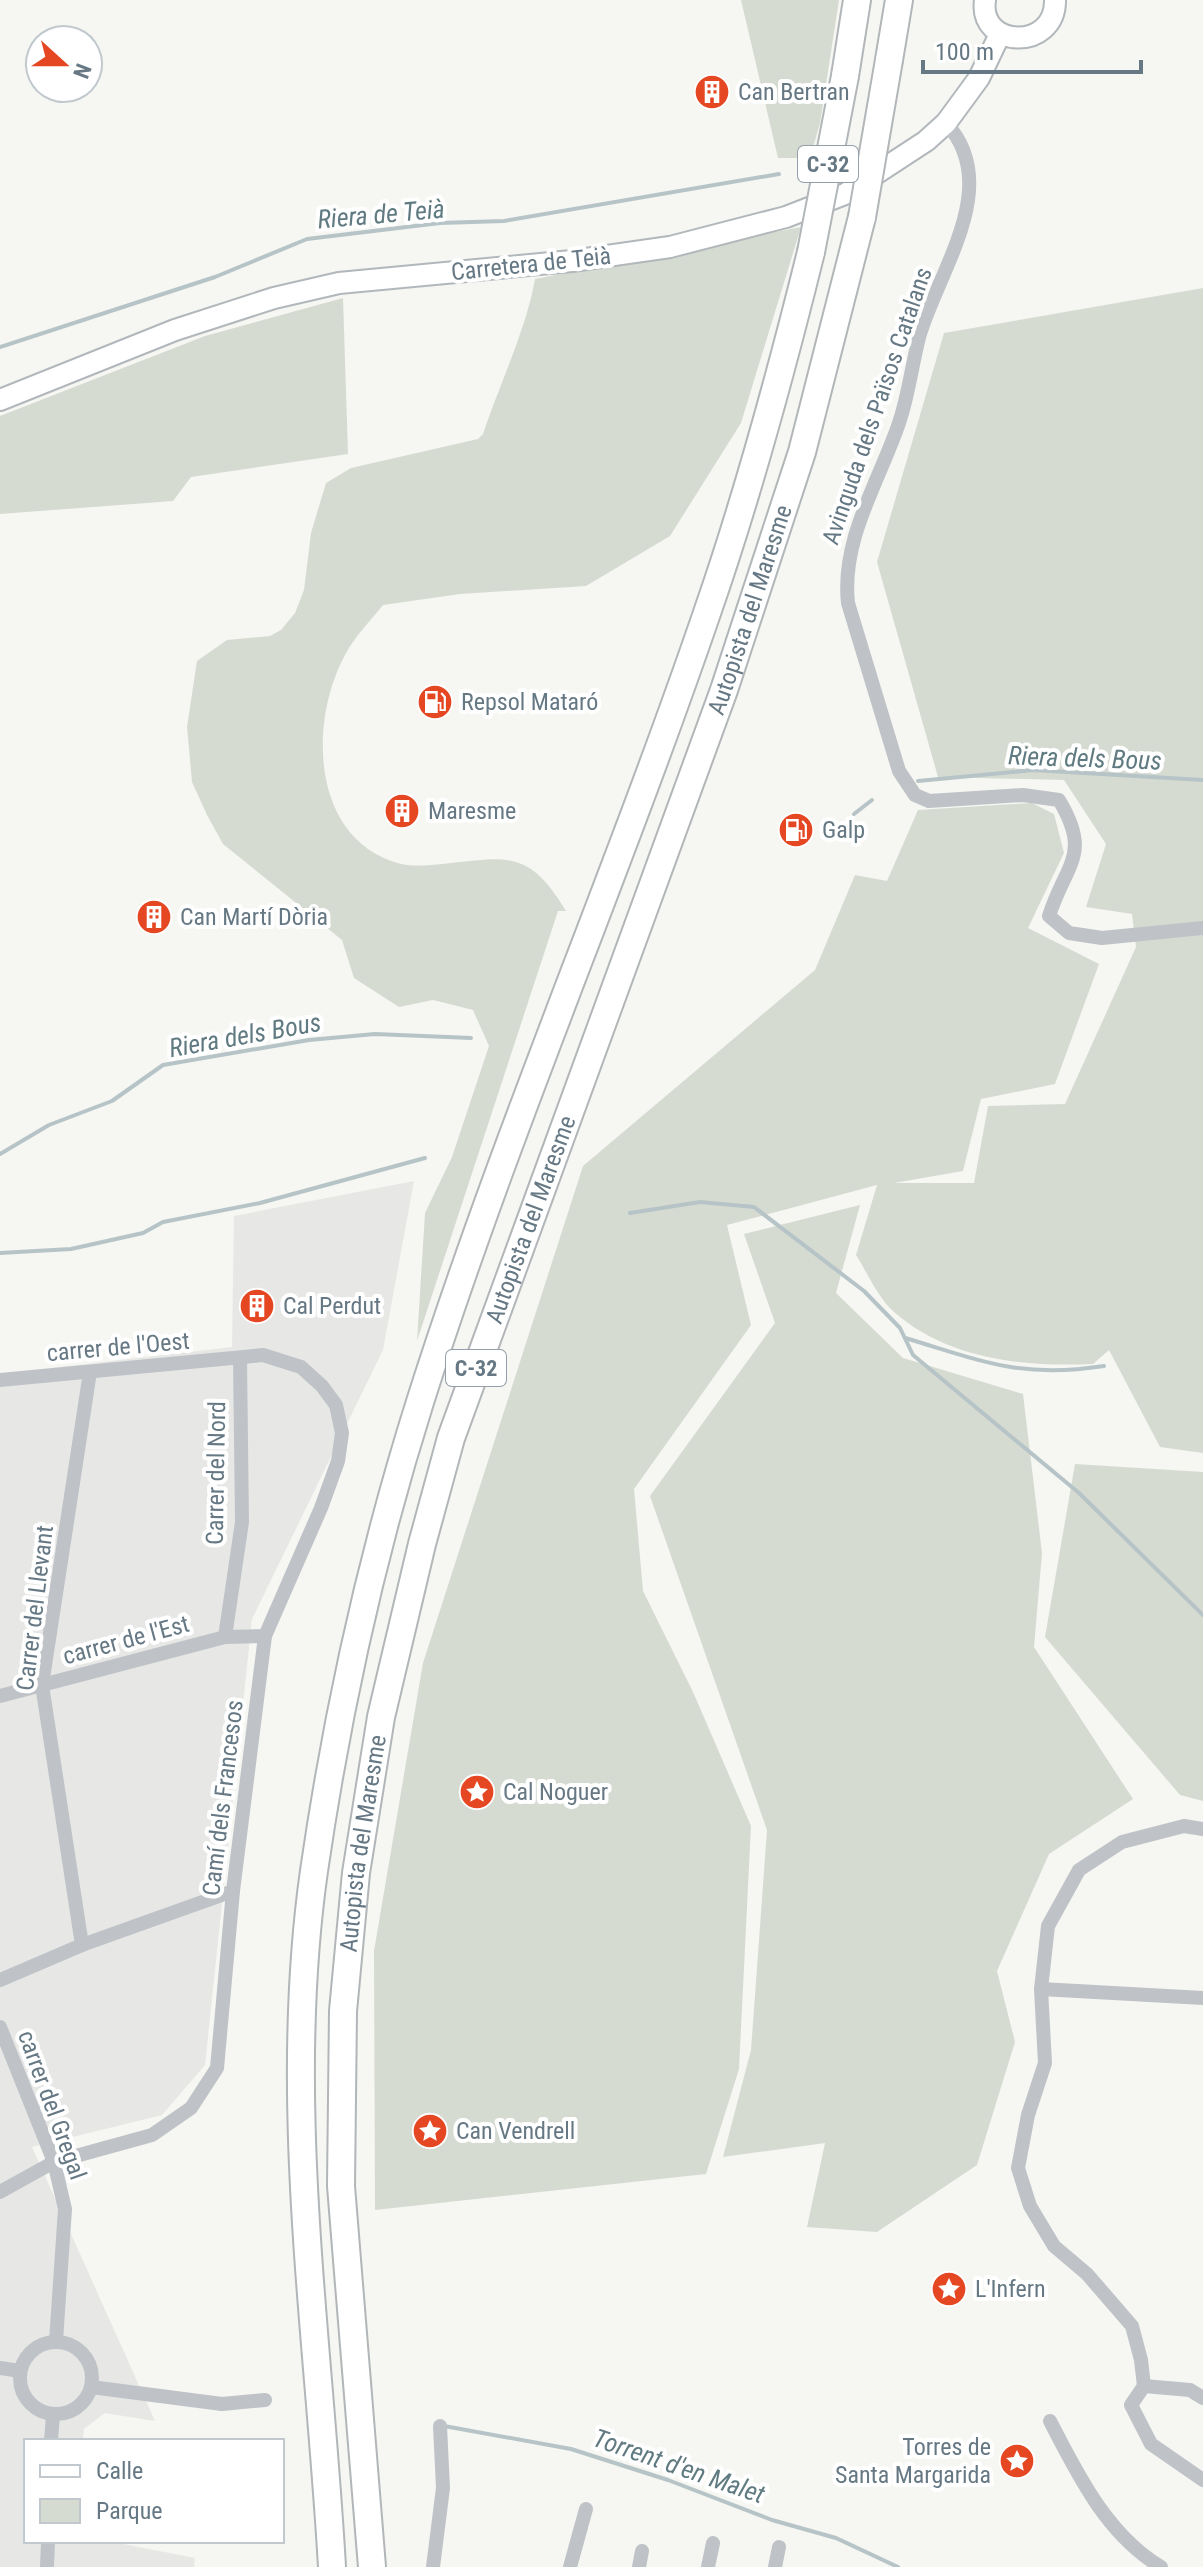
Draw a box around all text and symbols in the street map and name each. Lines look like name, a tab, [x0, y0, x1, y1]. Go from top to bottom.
north arrow	[24, 24, 104, 104]
scale bar	[923, 24, 1141, 74]
text: 100 m	[935, 38, 994, 66]
text: N	[68, 60, 96, 82]
building icon: Can Bertran	[693, 73, 731, 111]
place label: Can Bertran	[738, 78, 850, 106]
road number: C-32	[798, 146, 858, 182]
water label: Riera de Teià	[316, 194, 446, 234]
street label: Carretera de Teià	[450, 242, 612, 286]
street label: Avinguda dels Països Catalans	[816, 264, 938, 548]
street label: Autopista del Maresme	[702, 502, 798, 719]
fuel station icon: Repsol Mataró	[416, 683, 454, 721]
place label: Repsol Mataró	[461, 688, 598, 716]
water label: Riera dels Bous	[1008, 740, 1162, 776]
building icon: Maresme	[383, 792, 421, 830]
place label: Maresme	[428, 797, 516, 825]
fuel station icon: Galp	[777, 811, 815, 849]
place label: Galp	[822, 816, 865, 844]
building icon: Can Martí Dòria	[135, 898, 173, 936]
place label: Can Martí Dòria	[180, 903, 328, 931]
water label: Riera dels Bous	[167, 1007, 323, 1063]
street label: Autopista del Maresme	[480, 1112, 581, 1327]
building icon: Cal Perdut	[238, 1287, 276, 1325]
place label: Cal Perdut	[283, 1292, 381, 1320]
street label: carrer de l'Oest	[45, 1327, 191, 1367]
road number: C-32	[446, 1350, 506, 1386]
street label: Carrer del Nord	[201, 1401, 231, 1545]
street label: Carrer del Llevant	[11, 1524, 59, 1692]
street label: carrer de l'Est	[60, 1610, 192, 1670]
street label: Camí dels Francesos	[197, 1699, 249, 1897]
street label: Autopista del Maresme	[335, 1733, 392, 1953]
place icon: Cal Noguer	[458, 1773, 496, 1811]
place label: Cal Noguer	[503, 1778, 608, 1806]
street label: carrer del Gregal	[12, 2027, 92, 2183]
place icon: Can Vendrell	[411, 2112, 449, 2150]
place label: Can Vendrell	[456, 2117, 575, 2145]
place icon: L'Infern	[930, 2270, 968, 2308]
place label: L'Infern	[975, 2275, 1046, 2303]
water label: Torrent d'en Malet	[589, 2423, 769, 2510]
place label: Torres de Santa Margarida	[835, 2433, 991, 2489]
legend	[24, 2439, 284, 2543]
place icon: Torres de Santa Margarida	[998, 2442, 1036, 2480]
text: Calle	[96, 2457, 143, 2485]
text: Parque	[96, 2497, 163, 2525]

